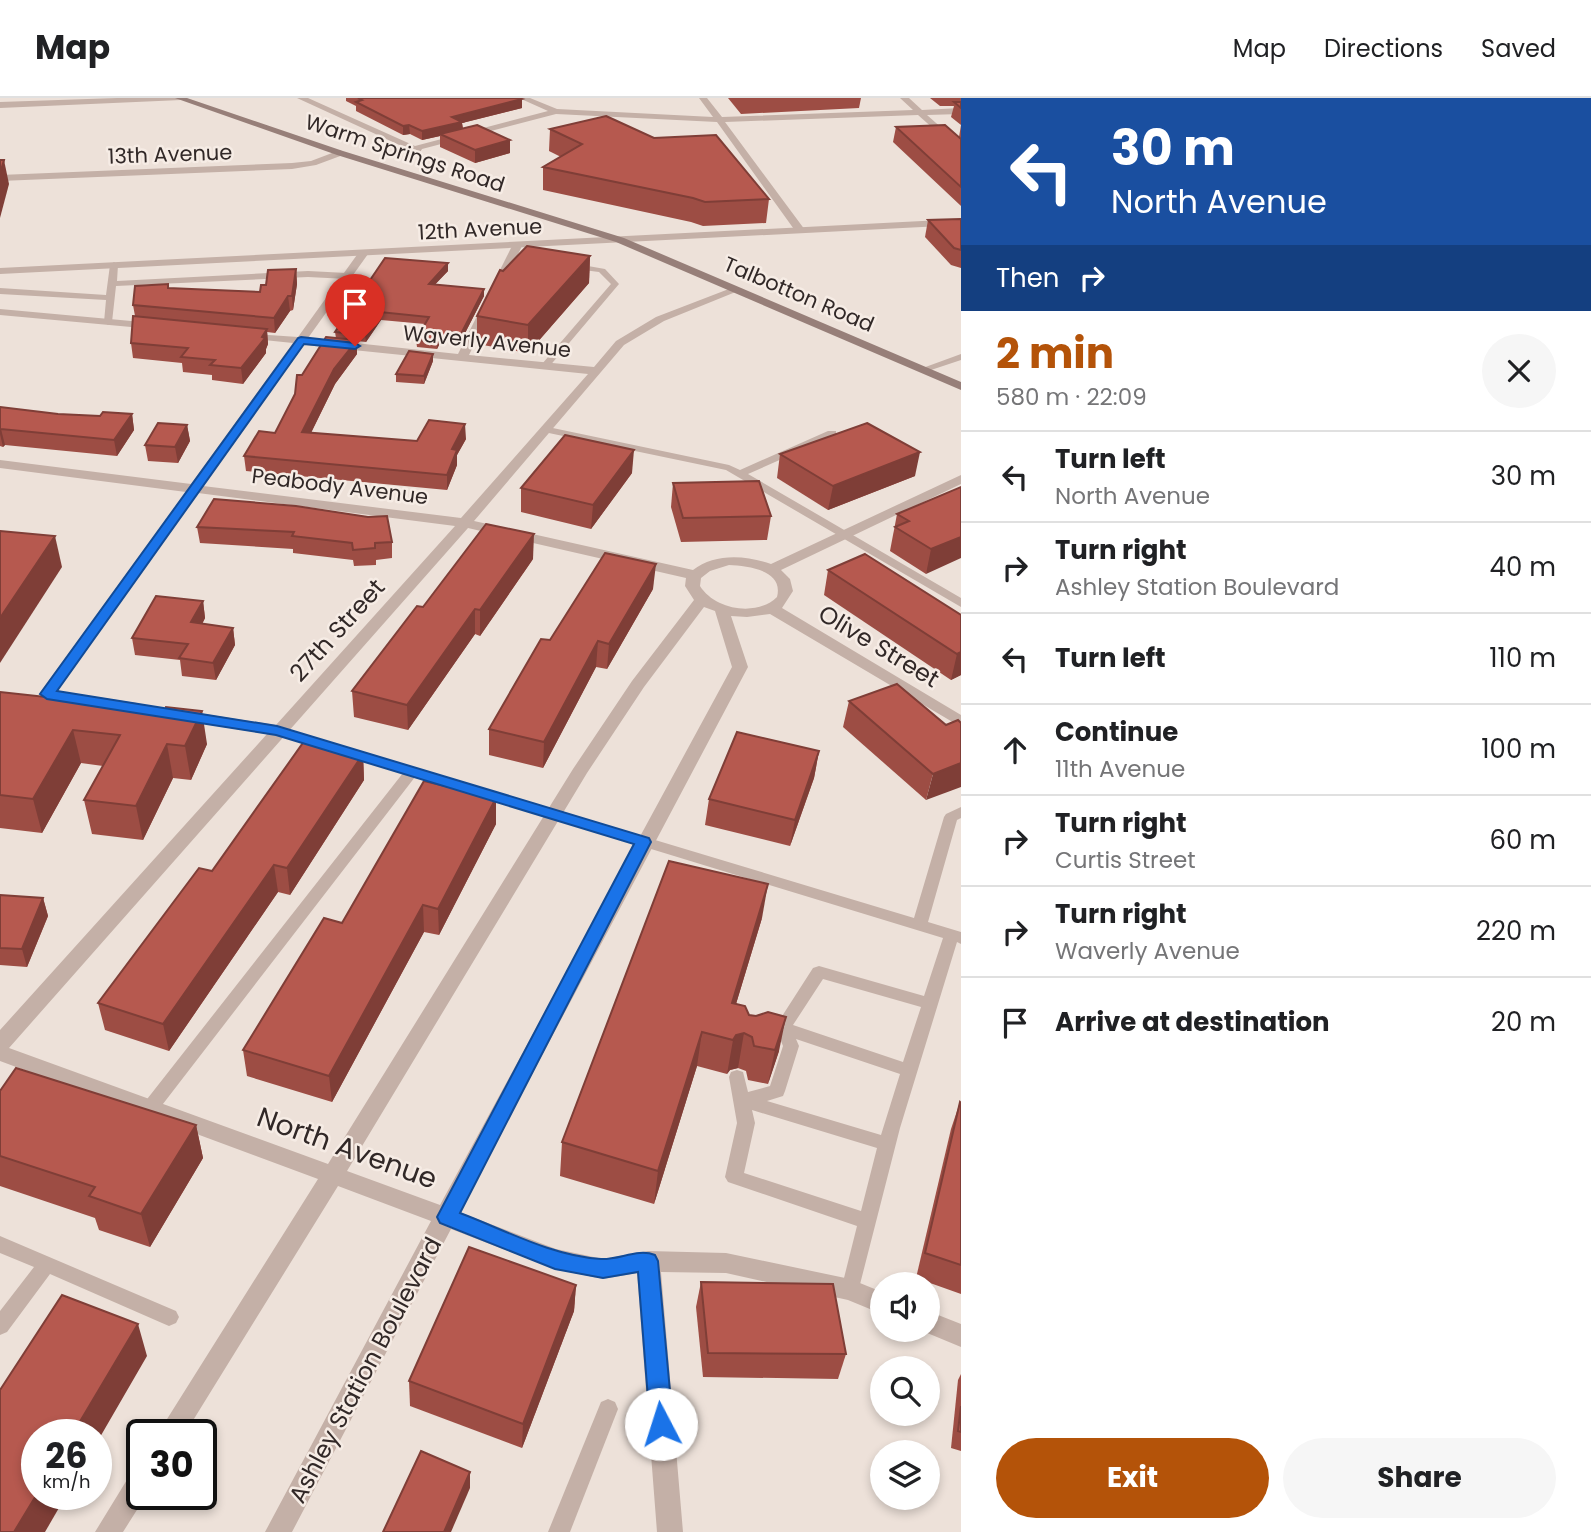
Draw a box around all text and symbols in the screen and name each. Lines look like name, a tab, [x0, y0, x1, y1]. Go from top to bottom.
text: Map	[35, 24, 110, 71]
text: Map	[1233, 32, 1286, 65]
text: Directions	[1324, 32, 1443, 65]
text: Saved	[1481, 32, 1556, 65]
street label: Warm Springs Road	[302, 107, 508, 199]
text: 30 m	[1111, 114, 1235, 182]
icon: left	[996, 126, 1087, 217]
street label: 13th Avenue	[107, 137, 233, 171]
text: North Avenue	[1111, 179, 1327, 224]
street label: 12th Avenue	[417, 211, 543, 247]
street label: Talbotton Road	[719, 249, 879, 339]
icon: right	[1073, 259, 1111, 297]
text: Then	[996, 260, 1059, 296]
pin	[325, 274, 385, 346]
icon: arrive	[336, 285, 374, 323]
street label: Waverly Avenue	[402, 318, 572, 364]
text: 2 min	[996, 324, 1114, 383]
button: close	[1482, 334, 1556, 408]
text: 580 m · 22:09	[996, 381, 1147, 413]
text: Turn left	[1055, 441, 1166, 477]
icon: left	[996, 458, 1034, 496]
text: 30 m	[1491, 458, 1556, 494]
street label: Peabody Avenue	[250, 461, 430, 511]
text: North Avenue	[1055, 480, 1210, 512]
text: Turn right	[1055, 532, 1187, 568]
icon: right	[996, 549, 1034, 587]
text: 40 m	[1490, 549, 1556, 585]
text: Ashley Station Boulevard	[1055, 571, 1339, 603]
street label: 27th Street	[282, 572, 392, 688]
street label: Olive Street	[812, 597, 946, 695]
icon: left	[996, 640, 1034, 678]
text: Turn left	[1055, 640, 1166, 676]
text: 110 m	[1489, 640, 1556, 676]
text: Continue	[1055, 714, 1178, 750]
icon: ahead	[996, 731, 1034, 769]
text: 100 m	[1481, 731, 1556, 767]
text: 11th Avenue	[1055, 753, 1185, 785]
text: Turn right	[1055, 805, 1187, 841]
icon: right	[996, 822, 1034, 860]
text: 60 m	[1489, 822, 1556, 858]
text: Curtis Street	[1055, 844, 1196, 876]
text: Turn right	[1055, 896, 1187, 932]
icon: right	[996, 913, 1034, 951]
text: 220 m	[1476, 913, 1556, 949]
text: Waverly Avenue	[1055, 935, 1240, 967]
icon: arrive	[996, 1004, 1034, 1042]
text: Arrive at destination	[1055, 1004, 1330, 1040]
text: 20 m	[1491, 1004, 1556, 1040]
street label: North Avenue	[252, 1097, 442, 1199]
street label: Ashley Station Boulevard	[281, 1231, 449, 1509]
map controls	[870, 1272, 940, 1510]
button: sound	[870, 1272, 940, 1342]
button: search	[870, 1356, 940, 1426]
position arrow	[624, 1387, 698, 1461]
speed limit sign: 30	[126, 1419, 217, 1510]
text: 26	[45, 1431, 88, 1480]
button: Exit	[996, 1438, 1269, 1518]
button: Share	[1283, 1438, 1556, 1518]
button: layers	[870, 1440, 940, 1510]
text: km/h	[43, 1469, 90, 1494]

